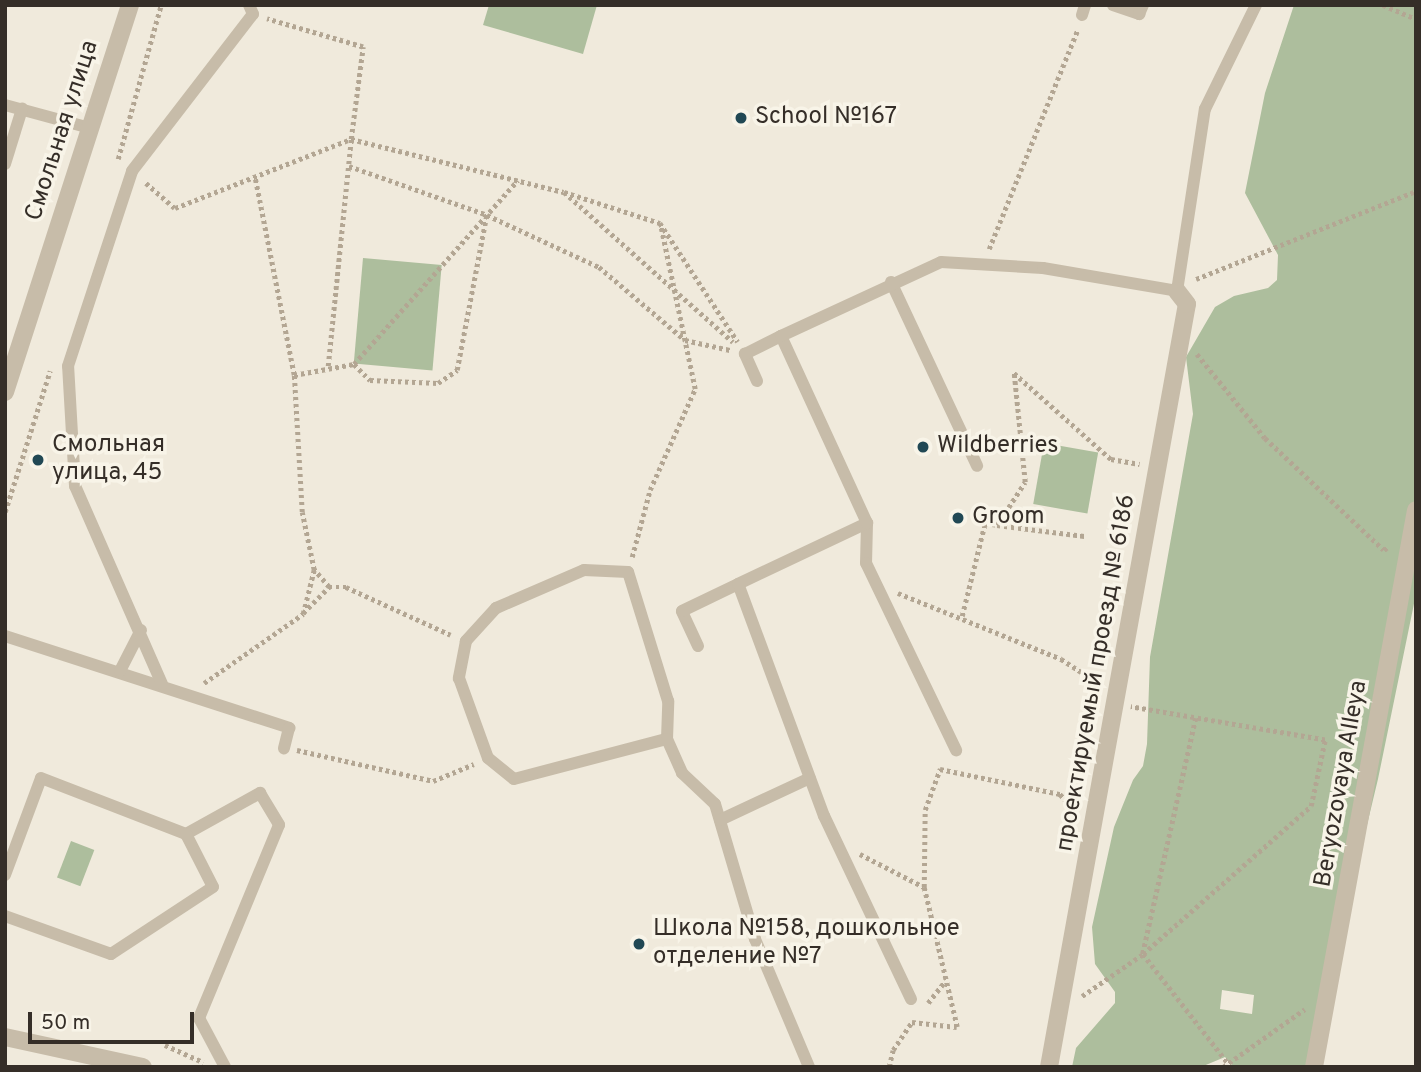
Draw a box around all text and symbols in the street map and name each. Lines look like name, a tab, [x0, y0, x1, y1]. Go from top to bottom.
street label: Смольная улица	[20, 37, 106, 225]
place label: School №167	[755, 104, 897, 132]
marker: School №167	[733, 110, 749, 126]
place label: Смольная улица, 45	[52, 432, 165, 488]
place label: Wildberries	[937, 433, 1059, 461]
marker: Wildberries	[915, 439, 931, 455]
marker: Смольная улица, 45	[30, 452, 46, 468]
street label: проектируемый проезд № 6186	[1051, 492, 1143, 854]
place label: Groom	[972, 504, 1045, 532]
marker: Groom	[950, 510, 966, 526]
street label: Beryozovaya Alleya	[1310, 678, 1374, 890]
place label: Школа №158, дошкольное отделение №7	[653, 916, 960, 972]
marker: Школа №158, дошкольное отделение №7	[631, 936, 647, 952]
scale bar	[32, 998, 198, 1042]
text: 50 m	[41, 1010, 90, 1037]

